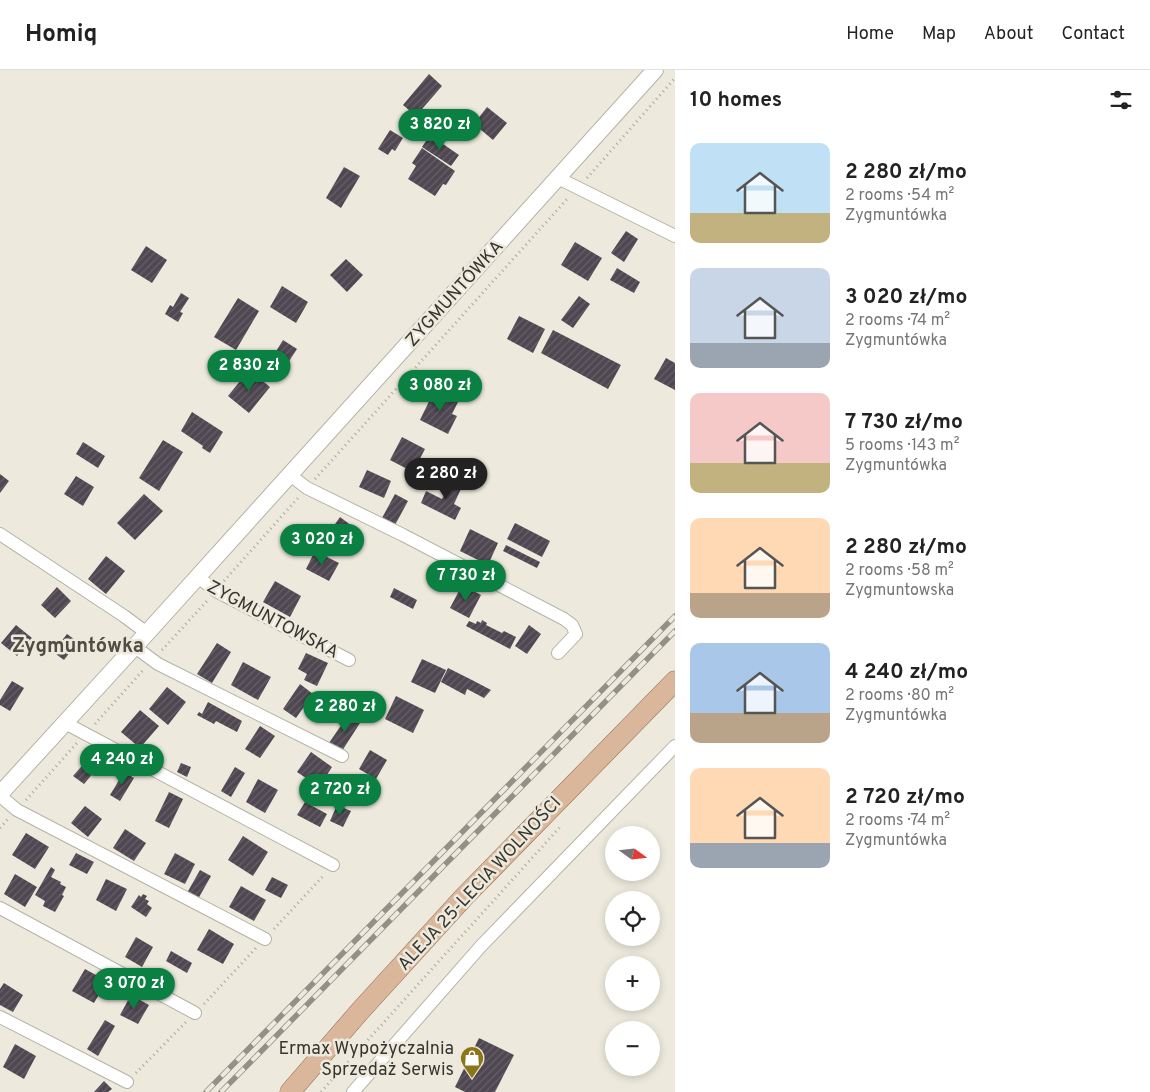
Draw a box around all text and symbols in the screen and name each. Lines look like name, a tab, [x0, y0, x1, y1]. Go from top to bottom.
text: Homiq	[25, 20, 97, 50]
text: Home	[846, 23, 894, 46]
text: Map	[922, 23, 956, 46]
text: About	[984, 23, 1033, 46]
text: Contact	[1061, 23, 1125, 46]
icon: filters	[1107, 86, 1135, 114]
text: 10 homes	[690, 87, 782, 114]
pin: 3 820 zł	[388, 108, 492, 151]
text: 3 820 zł	[410, 115, 471, 135]
text: 2 280 zł/mo	[845, 159, 967, 186]
icon: home	[730, 163, 790, 223]
text: 2 rooms · 54 m²	[845, 186, 954, 206]
text: Zygmuntówka	[845, 206, 947, 226]
street label: ZYGMUNTÓWKA	[400, 235, 509, 352]
text: 3 020 zł/mo	[845, 284, 967, 311]
icon: home	[730, 288, 790, 348]
text: 2 rooms · 74 m²	[845, 311, 950, 331]
text: Zygmuntówka	[845, 331, 947, 351]
pin: 2 830 zł	[197, 350, 301, 392]
text: 2 830 zł	[218, 356, 280, 376]
pin: 3 080 zł	[388, 370, 492, 412]
text: 3 080 zł	[409, 376, 471, 396]
text: 7 730 zł/mo	[845, 409, 963, 436]
icon: home	[730, 413, 790, 473]
text: 5 rooms · 143 m²	[845, 436, 959, 456]
text: Zygmuntówka	[845, 456, 947, 476]
pin: 2 280 zł	[394, 458, 498, 500]
text: 2 280 zł	[415, 464, 477, 484]
pin: 3 020 zł	[270, 524, 374, 566]
text: 3 020 zł	[291, 530, 353, 550]
text: 2 280 zł/mo	[845, 534, 967, 561]
icon: home	[730, 538, 790, 598]
pin: 7 730 zł	[414, 560, 518, 602]
text: 2 rooms · 58 m²	[845, 561, 954, 581]
text: 7 730 zł	[437, 566, 495, 586]
street label: ZYGMUNTOWSKA	[202, 576, 342, 665]
text: Zygmuntowska	[845, 581, 954, 601]
district label: Zygmuntówka	[12, 634, 144, 660]
text: 4 240 zł/mo	[845, 659, 968, 686]
icon: home	[730, 663, 790, 723]
text: 2 rooms · 80 m²	[845, 686, 954, 706]
pin: 2 280 zł	[293, 690, 397, 733]
text: 2 280 zł	[314, 697, 376, 717]
text: Zygmuntówka	[845, 706, 947, 726]
pin: 4 240 zł	[70, 744, 174, 786]
text: 4 240 zł	[91, 750, 153, 770]
pin: 2 720 zł	[288, 774, 392, 816]
text: 2 720 zł	[310, 780, 370, 800]
text: 2 720 zł/mo	[845, 784, 965, 811]
icon: home	[730, 788, 790, 848]
street label: ALEJA 25-LECIA WOLNOŚCI	[392, 791, 567, 976]
text: 2 rooms · 74 m²	[845, 811, 950, 831]
north arrow	[605, 826, 660, 881]
map controls	[605, 826, 660, 1076]
text: Zygmuntówka	[845, 831, 947, 851]
button: locate	[605, 891, 660, 946]
button: +	[605, 956, 660, 1011]
pin: 3 070 zł	[82, 968, 186, 1010]
text: 3 070 zł	[104, 974, 164, 994]
button: −	[605, 1021, 660, 1076]
place label: Ermax Wypożyczalnia Sprzedaż Serwis	[278, 1038, 454, 1082]
shop icon: Ermax Wypożyczalnia Sprzedaż Serwis	[459, 1045, 485, 1079]

